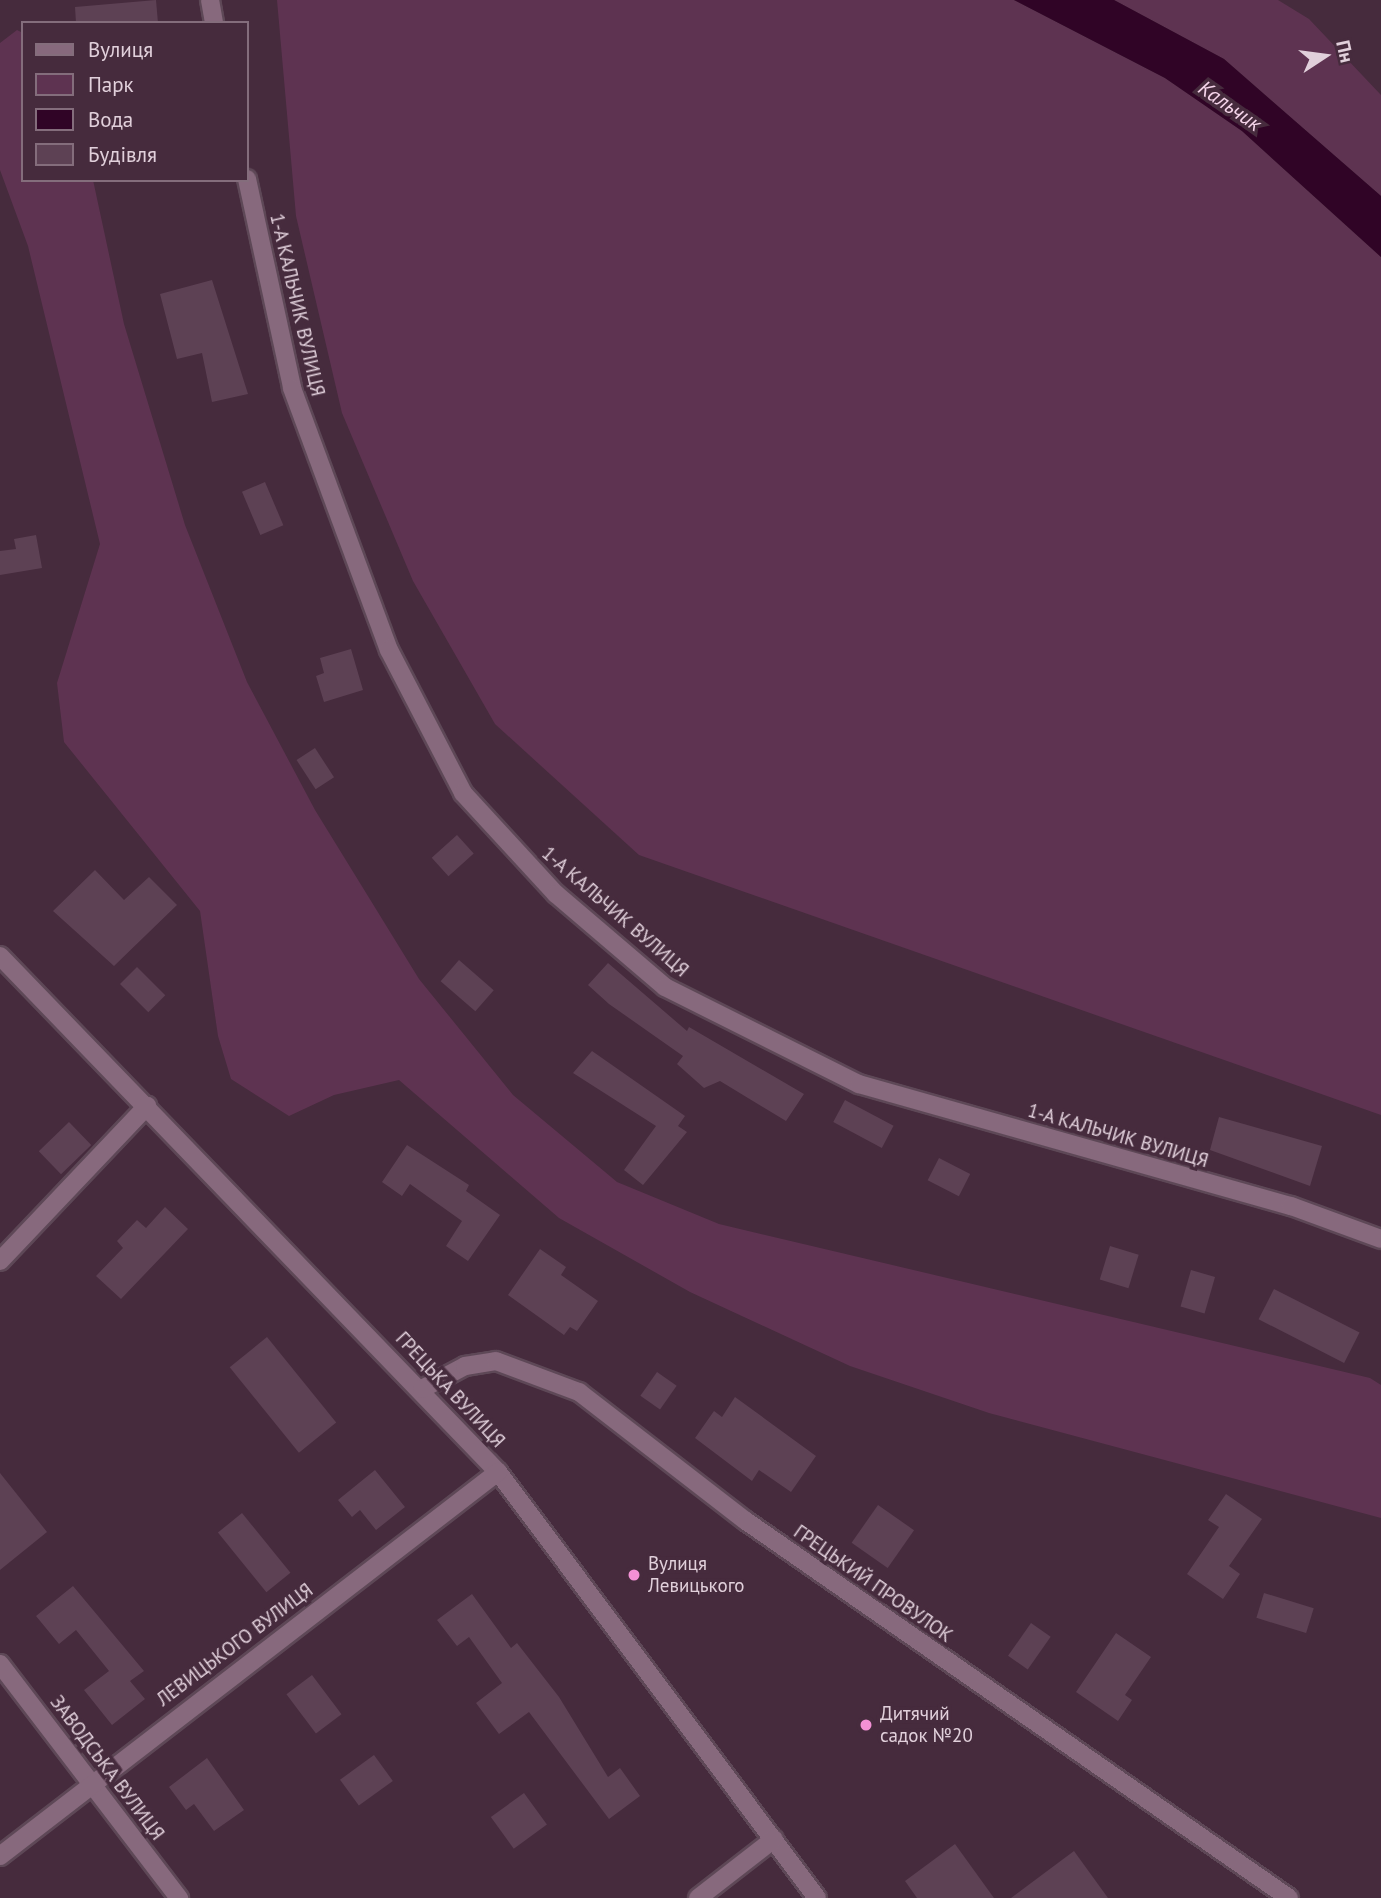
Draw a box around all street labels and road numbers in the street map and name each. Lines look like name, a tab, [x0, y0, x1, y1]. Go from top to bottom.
street label: 1-А КАЛЬЧИК ВУЛИЦЯ	[265, 211, 329, 399]
street label: 1-А КАЛЬЧИК ВУЛИЦЯ	[537, 842, 693, 982]
street label: 1-А КАЛЬЧИК ВУЛИЦЯ	[1025, 1099, 1211, 1173]
street label: ГРЕЦЬКА ВУЛИЦЯ	[390, 1327, 510, 1453]
street label: ГРЕЦЬКИЙ ПРОВУЛОК	[789, 1521, 957, 1647]
street label: ЛЕВИЦЬКОГО ВУЛИЦЯ	[152, 1579, 318, 1711]
street label: ЗАВОДСЬКА ВУЛИЦЯ	[45, 1691, 169, 1845]

